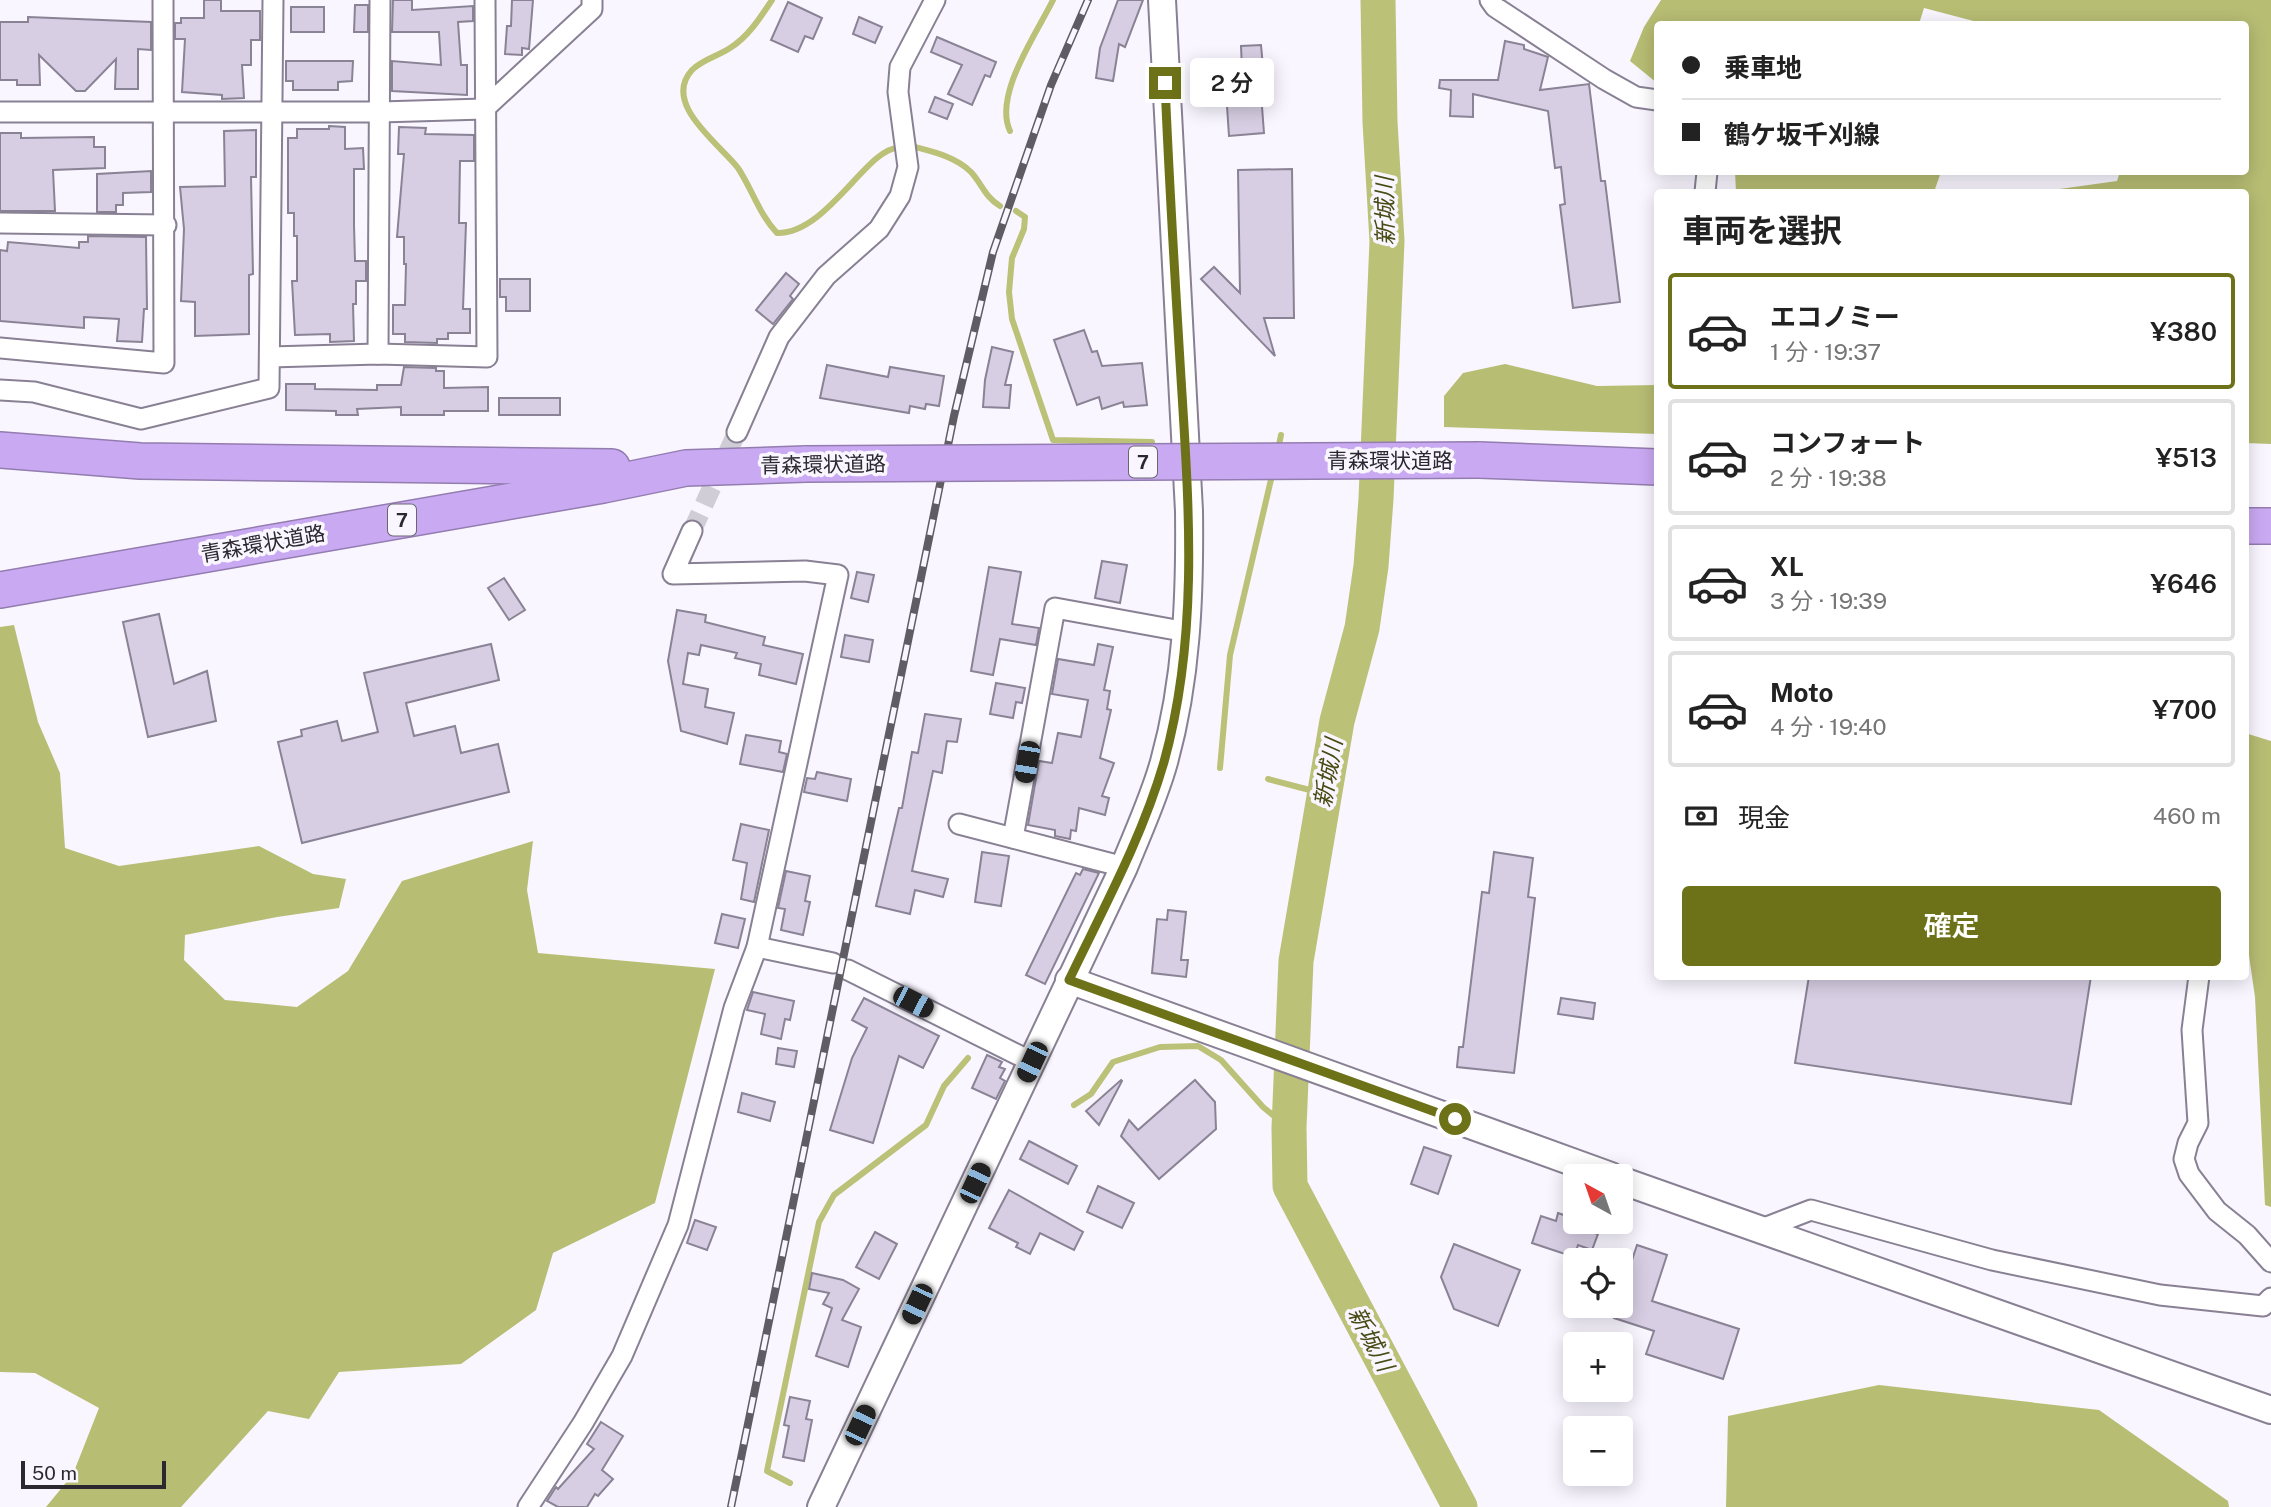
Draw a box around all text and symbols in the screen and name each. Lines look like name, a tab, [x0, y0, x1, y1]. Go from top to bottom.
text: 乗車地	[1724, 52, 1802, 83]
callout: 2 分	[1190, 58, 1274, 108]
route end	[1149, 67, 1181, 99]
text: 2 分	[1211, 69, 1253, 96]
text: 鶴ケ坂千刈線	[1724, 119, 1880, 150]
water label: 新城川	[1370, 173, 1399, 246]
text: 車両を選択	[1682, 212, 1842, 249]
icon: car	[1686, 300, 1749, 363]
text: エコノミー	[1770, 301, 1900, 332]
text: ¥380	[2150, 316, 2217, 347]
text: 1 分 · 19:37	[1770, 338, 1881, 365]
icon: car	[1686, 426, 1749, 489]
text: コンフォート	[1770, 427, 1925, 458]
text: ¥513	[2156, 442, 2217, 473]
road number: 7	[1129, 446, 1157, 477]
street label: 青森環状道路	[1327, 448, 1453, 473]
street label: 青森環状道路	[760, 451, 886, 478]
text: 2 分 · 19:38	[1770, 464, 1887, 491]
road number: 7	[388, 505, 416, 536]
street label: 青森環状道路	[199, 520, 327, 567]
text: XL	[1770, 551, 1804, 582]
icon: car	[1686, 552, 1749, 615]
text: ¥646	[2150, 568, 2217, 599]
text: 3 分 · 19:39	[1770, 587, 1887, 614]
text: Moto	[1770, 677, 1833, 708]
icon: car	[1686, 678, 1749, 741]
text: ¥700	[2152, 694, 2217, 725]
text: 4 分 · 19:40	[1770, 713, 1887, 740]
water label: 新城川	[1308, 734, 1347, 809]
car	[1014, 739, 1041, 785]
icon: cash	[1682, 797, 1720, 835]
text: 現金	[1738, 802, 1790, 833]
text: 460 m	[2153, 802, 2221, 829]
button: 確定	[1682, 886, 2221, 966]
car	[890, 983, 937, 1021]
car	[1014, 1039, 1051, 1085]
route start	[1439, 1103, 1471, 1135]
car	[957, 1160, 994, 1206]
north arrow	[1563, 1164, 1633, 1234]
map controls	[1563, 1164, 1633, 1486]
button: locate	[1563, 1248, 1633, 1318]
car	[899, 1281, 936, 1327]
water label: 新城川	[1343, 1302, 1401, 1378]
button: +	[1563, 1332, 1633, 1402]
car	[842, 1402, 879, 1448]
button: −	[1563, 1416, 1633, 1486]
scale bar	[21, 1458, 166, 1490]
text: 50 m	[32, 1462, 77, 1484]

